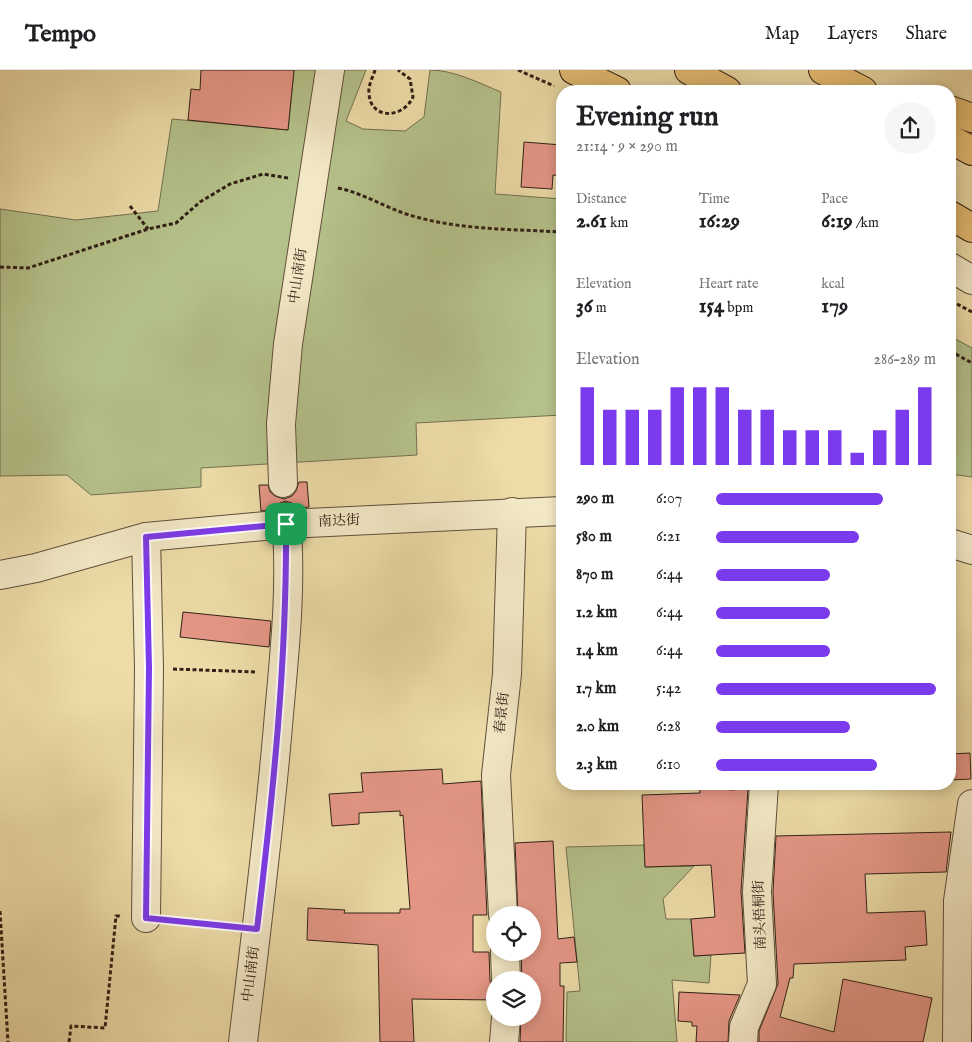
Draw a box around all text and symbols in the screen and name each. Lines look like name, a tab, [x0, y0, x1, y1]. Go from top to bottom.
text: Tempo	[25, 19, 96, 50]
text: Map	[765, 23, 799, 46]
text: Layers	[827, 23, 878, 46]
text: Share	[906, 23, 947, 46]
text: Evening run	[576, 100, 719, 135]
button: share	[884, 102, 936, 154]
text: 21:14 · 9 × 290 m	[576, 137, 678, 157]
text: Distance	[576, 190, 627, 208]
text: Time	[699, 190, 730, 208]
text: Pace	[821, 190, 848, 208]
text: 2.61	[576, 208, 607, 235]
text: 16:29	[699, 208, 740, 235]
text: 6:19	[821, 208, 853, 235]
text: km	[607, 214, 628, 232]
text: /km	[853, 214, 879, 232]
street label: 中山南街	[285, 247, 311, 305]
text: Elevation	[576, 275, 632, 293]
text: Heart rate	[699, 275, 758, 293]
text: kcal	[821, 275, 845, 293]
text: 36	[576, 293, 593, 320]
text: 154	[699, 293, 724, 320]
text: 179	[821, 293, 848, 320]
text: m	[593, 299, 607, 317]
text: bpm	[724, 299, 753, 317]
text: Elevation	[576, 350, 639, 370]
text: 286–289 m	[874, 350, 936, 370]
text: 290 m	[576, 489, 614, 509]
text: 6:07	[656, 489, 682, 509]
pin	[265, 503, 307, 545]
icon: arrive	[272, 510, 300, 538]
street label: 南达街	[318, 511, 360, 531]
text: 580 m	[576, 527, 612, 547]
text: 6:21	[656, 527, 680, 547]
text: 870 m	[576, 565, 613, 585]
text: 6:44	[656, 565, 683, 585]
text: 1.2 km	[576, 603, 617, 623]
text: 6:44	[656, 603, 683, 623]
text: 1.4 km	[576, 641, 618, 661]
text: 6:44	[656, 641, 683, 661]
text: 1.7 km	[576, 679, 616, 699]
text: 5:42	[656, 679, 681, 699]
street label: 春景街	[491, 691, 513, 735]
text: 2.0 km	[576, 717, 619, 737]
text: 6:28	[656, 717, 681, 737]
text: 2.3 km	[576, 755, 617, 775]
text: 6:10	[656, 755, 681, 775]
street label: 南头梧桐街	[750, 880, 770, 950]
map controls	[486, 906, 541, 1026]
button: locate	[486, 906, 541, 961]
street label: 中山南街	[239, 945, 263, 1003]
button: layers	[486, 971, 541, 1026]

